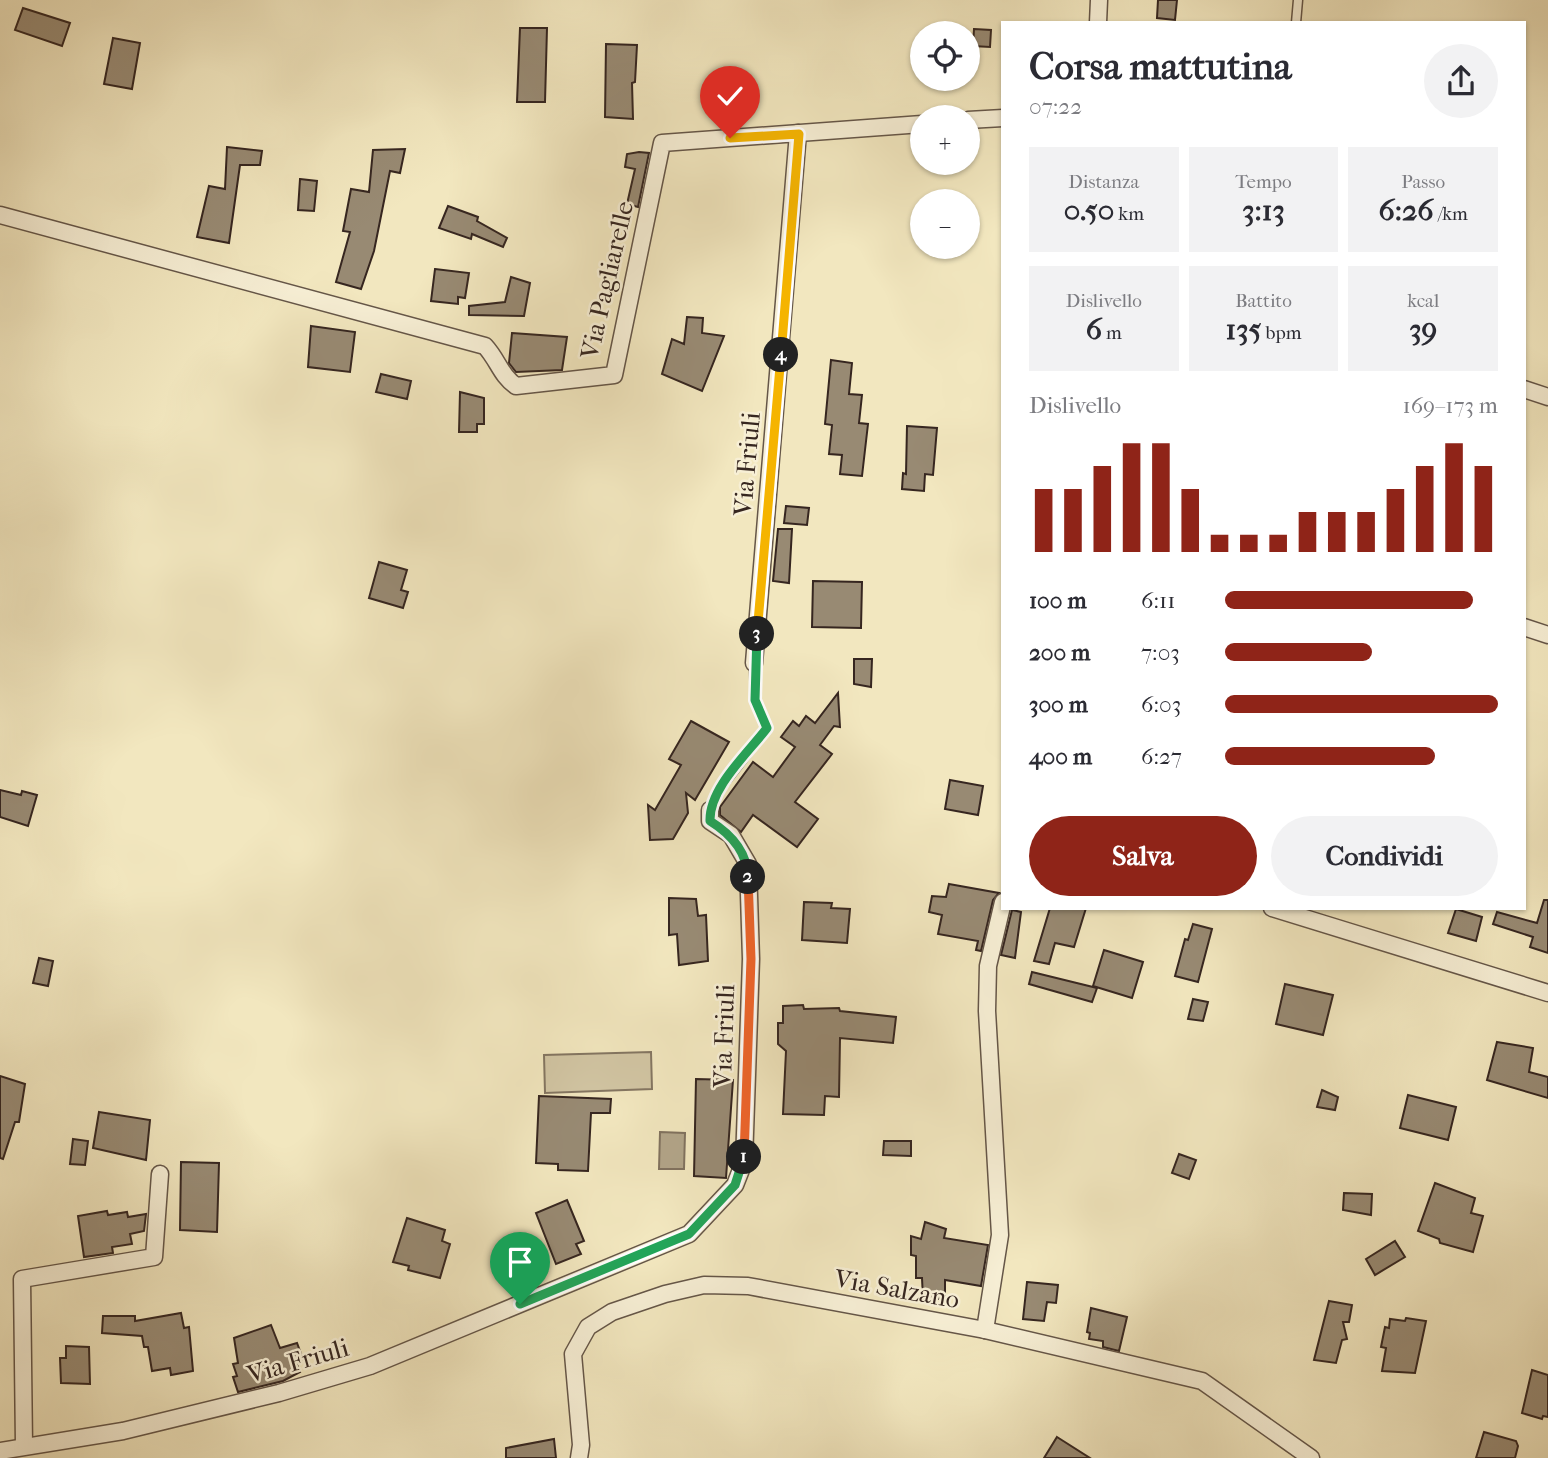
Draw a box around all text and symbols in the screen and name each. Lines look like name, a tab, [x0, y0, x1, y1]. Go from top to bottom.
map controls	[910, 21, 980, 259]
button: locate	[910, 21, 980, 91]
text: Corsa mattutina	[1029, 44, 1292, 89]
button: share	[1424, 44, 1498, 118]
pin	[700, 66, 760, 138]
icon: check	[711, 77, 749, 115]
text: 07:22	[1029, 93, 1082, 120]
button: +	[910, 105, 980, 175]
text: Distanza	[1068, 171, 1139, 193]
text: Tempo	[1235, 171, 1292, 193]
text: Passo	[1401, 171, 1445, 193]
button: −	[910, 189, 980, 259]
text: 0.50	[1064, 193, 1114, 228]
text: 3:13	[1242, 193, 1285, 228]
text: 6:26	[1378, 193, 1434, 228]
street label: Via Pagliarelle	[574, 198, 640, 363]
text: km	[1114, 203, 1144, 225]
text: /km	[1434, 203, 1468, 225]
text: Dislivello	[1066, 290, 1142, 312]
text: Battito	[1235, 290, 1292, 312]
text: kcal	[1407, 290, 1439, 312]
text: 6	[1086, 312, 1102, 347]
text: 135	[1225, 312, 1261, 347]
text: 39	[1409, 312, 1437, 347]
text: m	[1102, 322, 1122, 344]
text: bpm	[1261, 322, 1302, 344]
pin: 4	[764, 338, 798, 372]
text: 4	[775, 343, 786, 365]
text: Dislivello	[1029, 392, 1121, 419]
text: 169–173 m	[1403, 392, 1498, 419]
street label: Via Friuli	[727, 410, 767, 518]
text: 100 m	[1029, 587, 1087, 614]
text: 6:11	[1141, 587, 1175, 614]
pin: 3	[740, 616, 774, 652]
text: 3	[753, 622, 760, 644]
text: 200 m	[1029, 639, 1090, 666]
text: 7:03	[1141, 639, 1180, 666]
text: 300 m	[1029, 691, 1088, 718]
text: 6:03	[1141, 691, 1181, 718]
text: 400 m	[1029, 743, 1092, 770]
text: 6:27	[1141, 743, 1182, 770]
button: Salva	[1029, 816, 1257, 896]
button: Condividi	[1271, 816, 1498, 896]
pin: 2	[730, 860, 766, 894]
text: 2	[743, 865, 752, 887]
street label: Via Friuli	[707, 983, 741, 1090]
pin: 1	[726, 1140, 762, 1174]
text: 1	[740, 1145, 747, 1167]
pin	[490, 1232, 550, 1304]
icon: arrive	[501, 1243, 539, 1281]
street label: Via Salzano	[831, 1263, 962, 1315]
street label: Via Friuli	[243, 1332, 353, 1391]

